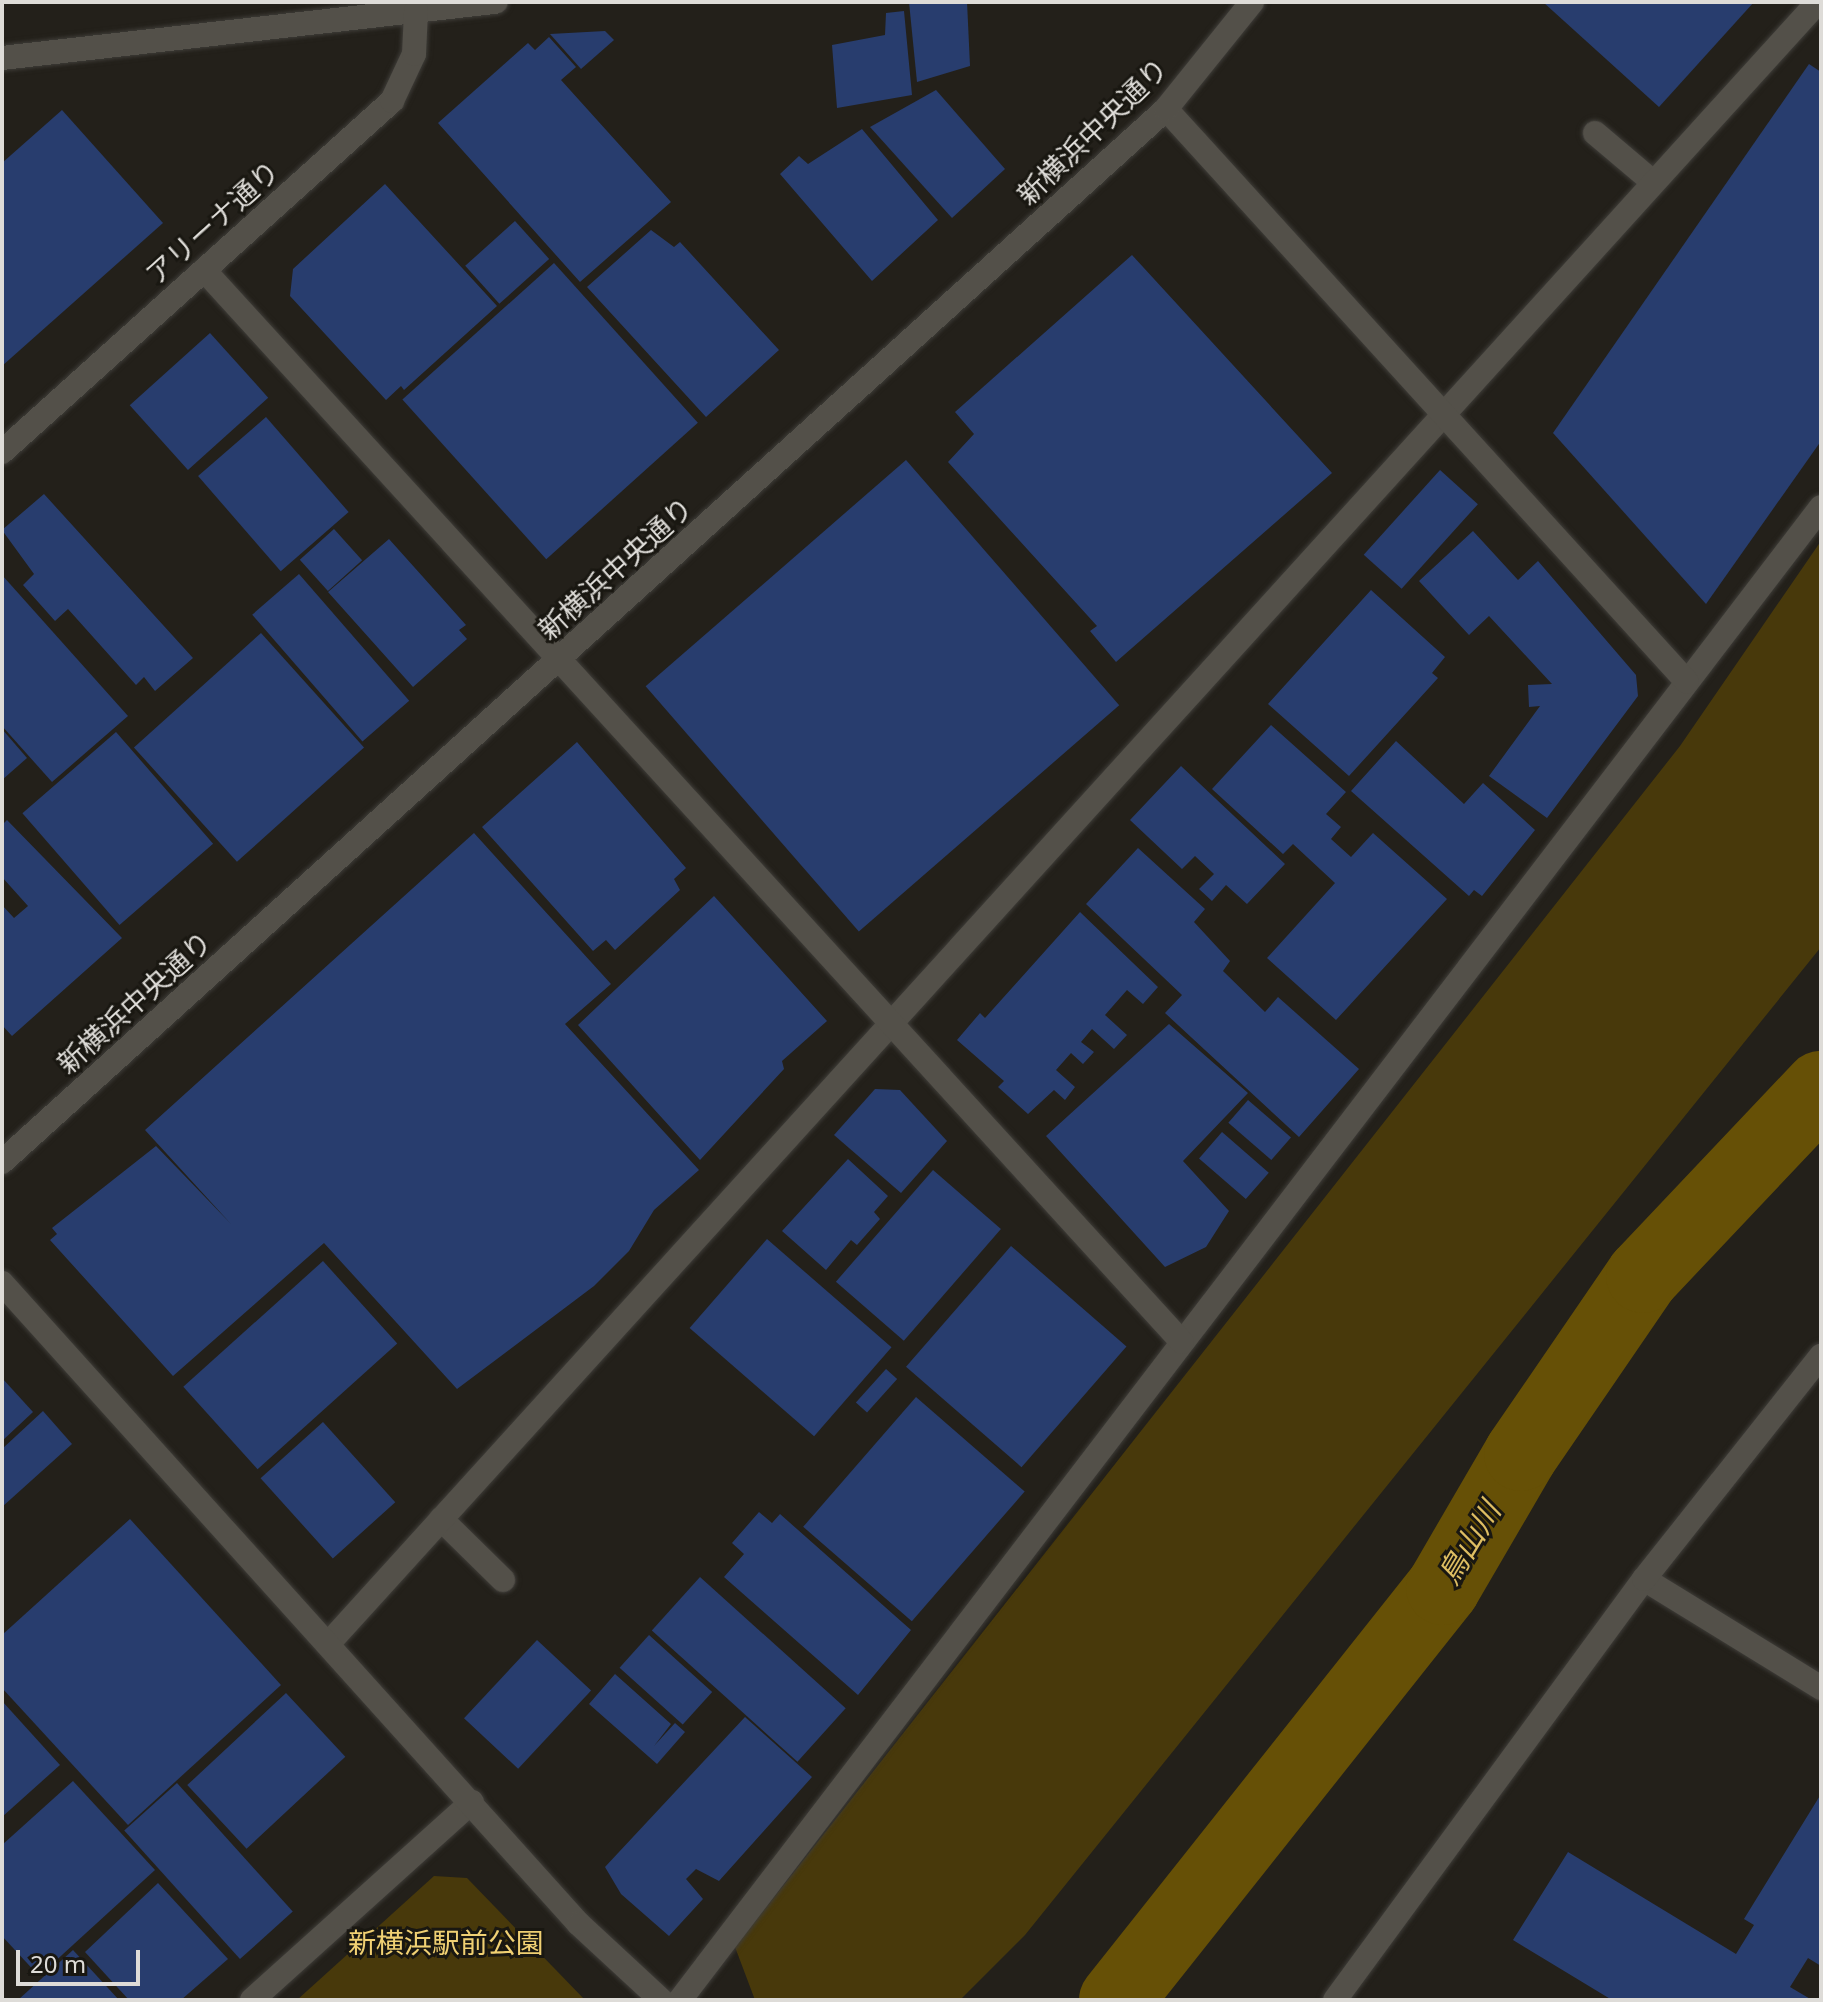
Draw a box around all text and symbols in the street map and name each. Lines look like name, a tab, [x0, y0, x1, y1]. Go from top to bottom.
street label: 新横浜中央通り	[1010, 51, 1174, 211]
street label: アリーナ通り	[138, 153, 286, 291]
street label: 新横浜中央通り	[531, 490, 699, 646]
street label: 新横浜中央通り	[50, 924, 218, 1080]
water label: 鳥山川	[1430, 1495, 1508, 1591]
park label: 新横浜駅前公園	[348, 1925, 544, 1959]
scale bar	[20, 1934, 144, 1984]
text: 20 m	[30, 1947, 86, 1980]

